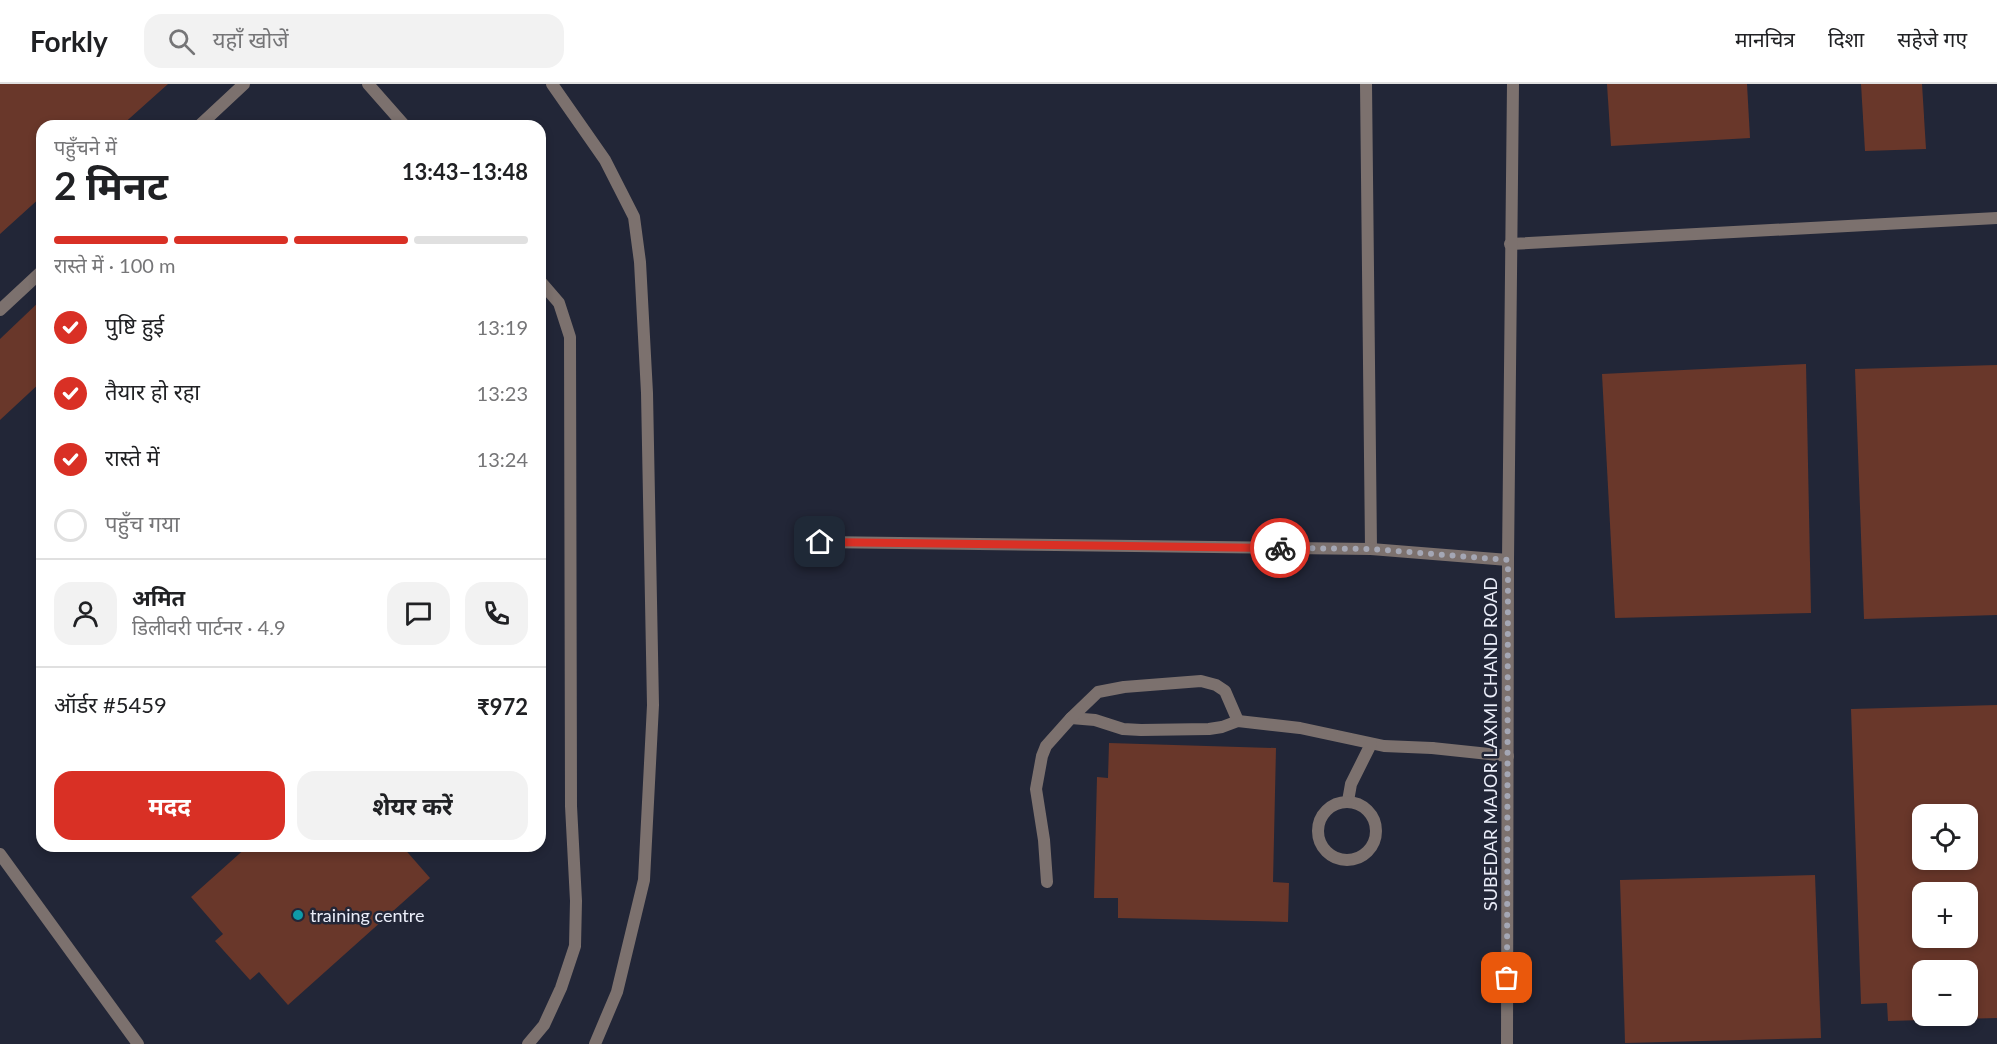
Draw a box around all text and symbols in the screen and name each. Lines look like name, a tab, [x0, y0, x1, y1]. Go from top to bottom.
search box	[144, 14, 564, 68]
text: Forkly	[30, 24, 108, 58]
icon: search	[165, 25, 198, 58]
text: यहाँ खोजें	[213, 26, 289, 53]
text: मानचित्र	[1735, 26, 1795, 51]
text: दिशा	[1828, 26, 1864, 51]
text: सहेजे गए	[1897, 26, 1967, 51]
text: पहुँचने में	[54, 135, 117, 159]
text: 13:43–13:48	[402, 158, 528, 185]
text: 2 मिनट	[54, 162, 168, 208]
text: रास्ते में · 100 m	[54, 253, 175, 277]
icon: check	[54, 311, 87, 344]
text: पुष्टि हुई	[105, 312, 164, 339]
text: 13:19	[477, 315, 528, 339]
icon: check	[54, 377, 87, 410]
text: तैयार हो रहा	[105, 378, 200, 405]
text: 13:23	[477, 381, 528, 405]
icon: check	[54, 443, 87, 476]
text: रास्ते में	[105, 444, 160, 471]
text: 13:24	[477, 447, 528, 471]
text: पहुँच गया	[105, 510, 180, 537]
pin	[794, 516, 845, 567]
courier	[1250, 518, 1310, 578]
icon: home	[803, 525, 836, 558]
icon: bike	[1264, 532, 1297, 565]
street label: SUBEDAR MAJOR LAXMI CHAND ROAD	[1479, 577, 1501, 911]
button: person	[54, 582, 117, 645]
button: chat	[387, 582, 450, 645]
button: phone	[465, 582, 528, 645]
text: अमित	[132, 584, 185, 611]
text: डिलीवरी पार्टनर · 4.9	[132, 615, 285, 639]
text: ऑर्डर #5459	[54, 691, 167, 718]
text: ₹972	[477, 693, 528, 720]
button: मदद	[54, 771, 285, 840]
button: शेयर करें	[297, 771, 528, 840]
map controls	[1912, 804, 1978, 1026]
button: locate	[1912, 804, 1978, 870]
button: +	[1912, 882, 1978, 948]
place label: training centre	[310, 904, 425, 926]
marker: training centre	[291, 908, 305, 922]
pin	[1481, 952, 1532, 1003]
button: −	[1912, 960, 1978, 1026]
icon: bag	[1490, 961, 1523, 994]

